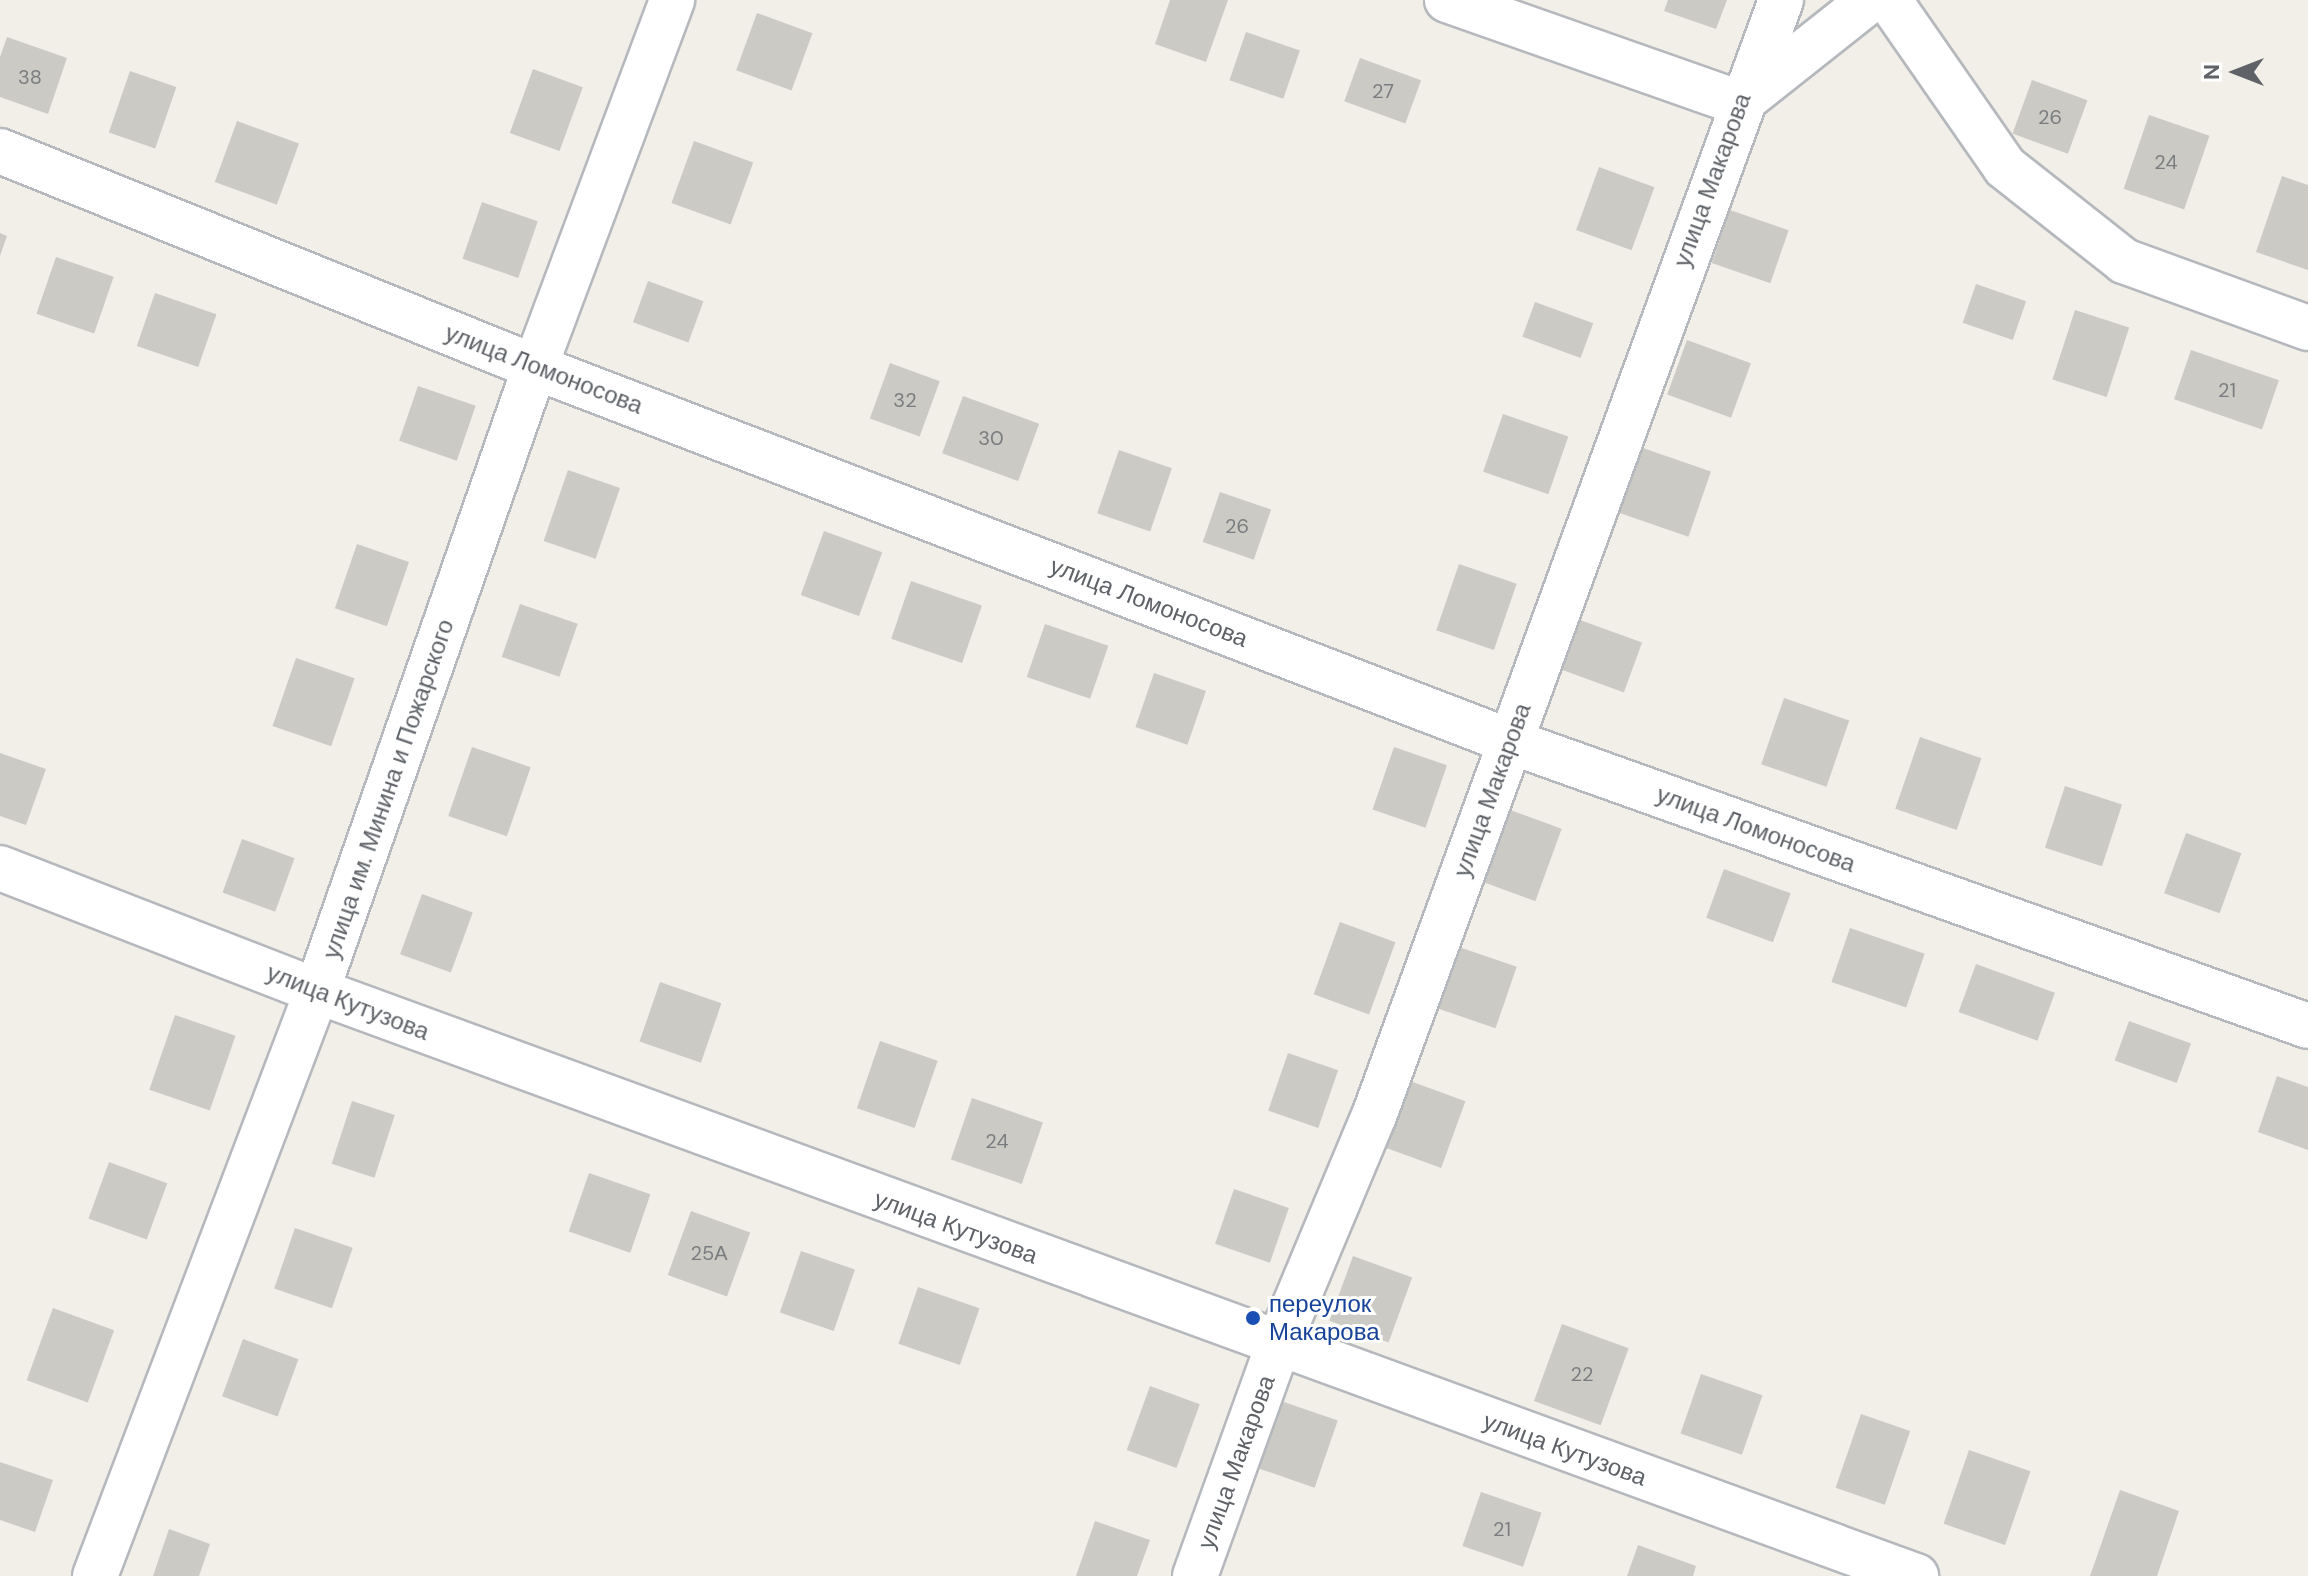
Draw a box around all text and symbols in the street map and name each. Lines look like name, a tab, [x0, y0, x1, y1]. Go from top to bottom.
north arrow	[2196, 32, 2276, 112]
text: N	[2197, 64, 2226, 80]
house number: 38	[18, 65, 42, 89]
house number: 27	[1372, 79, 1394, 103]
street label: улица Макарова	[1667, 89, 1757, 271]
house number: 26	[2038, 105, 2062, 129]
house number: 24	[2154, 150, 2178, 174]
street label: улица Ломоносова	[441, 318, 647, 420]
house number: 21	[2218, 378, 2236, 402]
house number: 32	[893, 388, 917, 412]
house number: 30	[978, 426, 1004, 450]
house number: 26	[1225, 514, 1249, 538]
street label: улица Ломоносова	[1046, 551, 1252, 653]
street label: улица им. Минина и Пожарского	[316, 616, 460, 962]
street label: улица Макарова	[1447, 699, 1537, 881]
street label: улица Ломоносова	[1653, 780, 1859, 878]
street label: улица Кутузова	[263, 958, 433, 1046]
house number: 24	[985, 1129, 1009, 1153]
street label: улица Кутузова	[870, 1184, 1042, 1270]
house number: 25А	[690, 1241, 728, 1265]
place label: переулок Макарова	[1269, 1290, 1380, 1346]
marker: переулок Макарова	[1244, 1309, 1262, 1327]
house number: 22	[1570, 1362, 1594, 1386]
street label: улица Макарова	[1191, 1371, 1281, 1553]
street label: улица Кутузова	[1479, 1406, 1651, 1492]
house number: 21	[1493, 1517, 1511, 1541]

